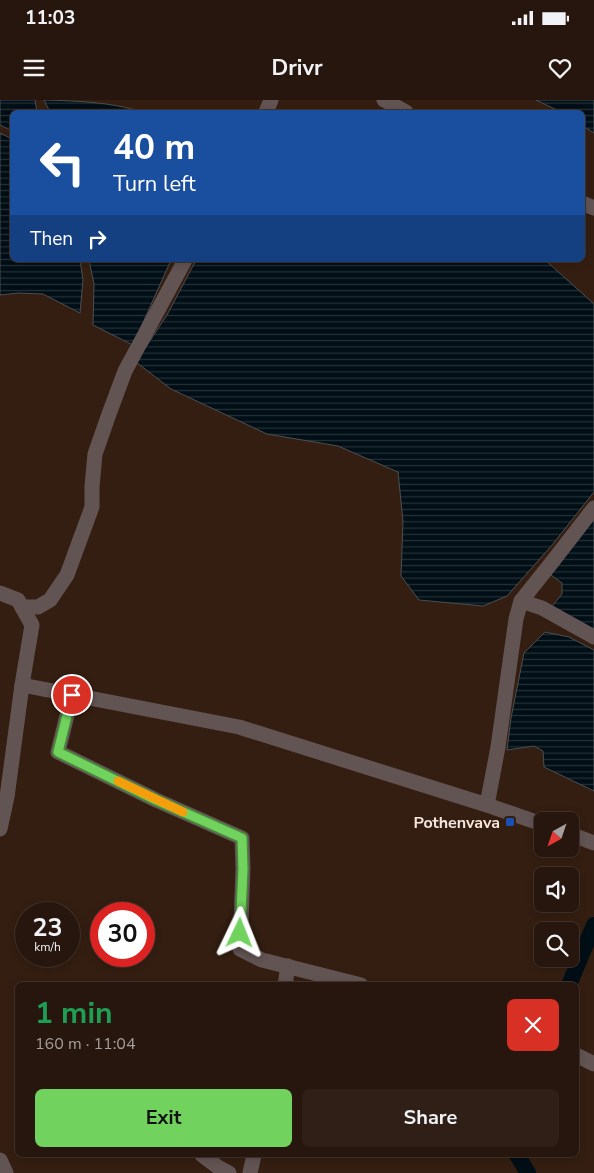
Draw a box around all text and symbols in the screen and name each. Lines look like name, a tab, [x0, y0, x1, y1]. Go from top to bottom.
text: 11:03	[25, 5, 75, 31]
text: Drivr	[271, 53, 323, 83]
icon: menu	[20, 54, 48, 82]
icon: heart	[546, 54, 574, 82]
text: 40 m	[113, 124, 195, 171]
icon: left	[30, 130, 95, 195]
text: Turn left	[113, 169, 196, 199]
icon: right	[83, 225, 111, 253]
text: Then	[30, 226, 73, 252]
pin	[51, 674, 93, 716]
icon: arrive	[58, 681, 86, 709]
place label: Pothenvava	[413, 812, 500, 834]
north arrow	[534, 812, 579, 858]
map controls	[534, 812, 579, 967]
marker: Pothenvava	[504, 816, 516, 828]
button: sound	[534, 867, 579, 912]
speed limit sign: 30	[90, 902, 155, 967]
position arrow	[213, 906, 265, 958]
text: 23	[32, 911, 63, 945]
button: search	[534, 922, 579, 967]
text: km/h	[34, 939, 61, 955]
text: 1 min	[35, 993, 113, 1034]
button: close	[507, 999, 559, 1051]
text: 160 m · 11:04	[35, 1033, 136, 1055]
button: Exit	[35, 1089, 292, 1147]
button: Share	[302, 1089, 559, 1147]

